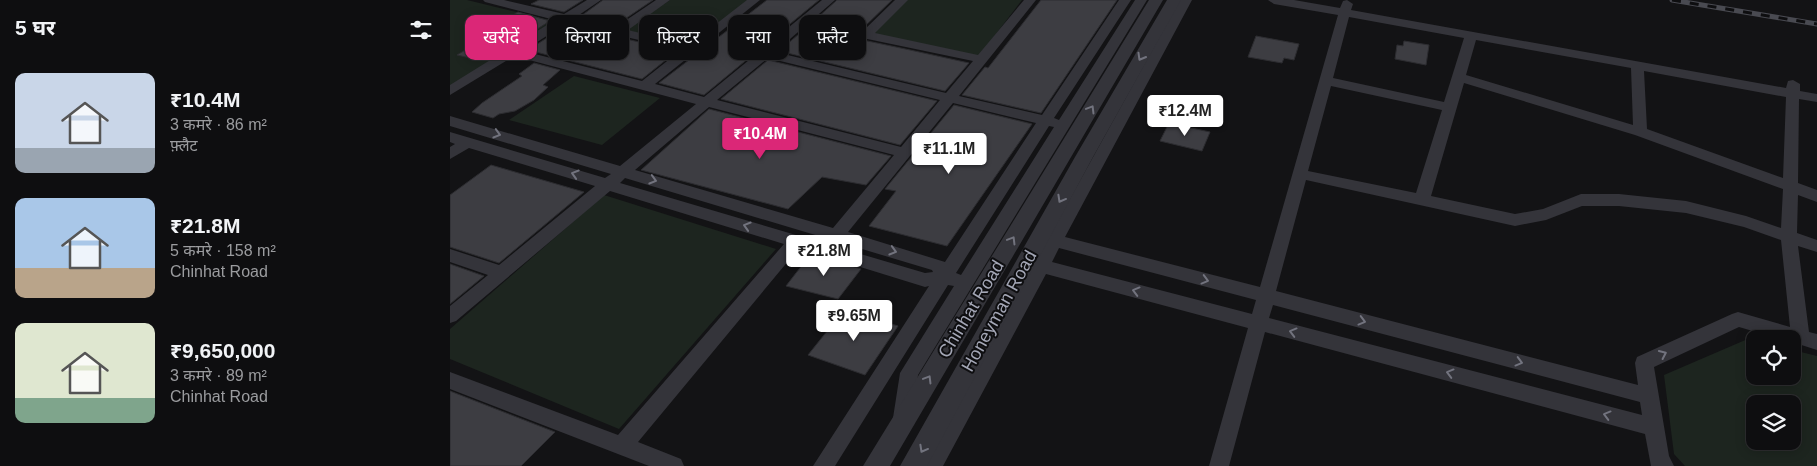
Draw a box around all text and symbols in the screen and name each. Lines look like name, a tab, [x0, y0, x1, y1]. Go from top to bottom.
chip: खरीदें	[465, 15, 537, 60]
chip: किराया	[547, 15, 629, 60]
chip: फ़िल्टर	[639, 15, 718, 60]
chip: नया	[728, 15, 789, 60]
chip: फ़्लैट	[799, 15, 866, 60]
text: 5 घर	[15, 16, 55, 39]
icon: filters	[407, 16, 435, 44]
one-way arrow	[1137, 52, 1147, 61]
text: ₹10.4M	[170, 88, 240, 111]
icon: home	[55, 93, 115, 153]
pin: ₹12.4M	[1144, 94, 1226, 137]
text: ₹12.4M	[1158, 102, 1212, 119]
one-way arrow	[1084, 106, 1094, 115]
text: 3 कमरे · 86 m²	[170, 116, 267, 133]
pin: ₹10.4M	[719, 118, 801, 160]
text: ₹10.4M	[733, 125, 787, 142]
one-way arrow	[492, 129, 501, 139]
pin: ₹11.1M	[908, 132, 990, 175]
text: फ़्लैट	[170, 137, 198, 154]
text: ₹11.1M	[923, 140, 975, 157]
one-way arrow	[571, 169, 579, 179]
one-way arrow	[648, 175, 656, 185]
one-way arrow	[1057, 194, 1067, 203]
text: ₹21.8M	[170, 214, 240, 237]
icon: home	[55, 218, 115, 278]
one-way arrow	[743, 221, 752, 231]
pin: ₹21.8M	[783, 234, 865, 277]
one-way arrow	[1006, 236, 1016, 245]
text: 5 कमरे · 158 m²	[170, 242, 276, 259]
text: ₹21.8M	[797, 242, 851, 259]
one-way arrow	[888, 246, 896, 256]
street label: Honeyman Road	[958, 247, 1040, 375]
street label: Chinhat Road	[934, 257, 1008, 361]
text: Chinhat Road	[170, 263, 268, 280]
one-way arrow	[1201, 274, 1209, 284]
one-way arrow	[1132, 286, 1140, 296]
pin: ₹9.65M	[813, 300, 895, 342]
text: ₹9.65M	[827, 307, 881, 324]
one-way arrow	[1358, 315, 1367, 326]
one-way arrow	[1288, 327, 1297, 338]
map controls	[1746, 330, 1801, 450]
button: locate	[1746, 330, 1801, 385]
text: ₹9,650,000	[170, 339, 275, 362]
icon: home	[55, 343, 115, 403]
one-way arrow	[1658, 350, 1667, 361]
one-way arrow	[1515, 357, 1523, 367]
text: 3 कमरे · 89 m²	[170, 367, 267, 384]
one-way arrow	[1446, 369, 1454, 379]
one-way arrow	[922, 376, 932, 385]
text: Chinhat Road	[170, 388, 268, 405]
button: layers	[1746, 395, 1801, 450]
one-way arrow	[1602, 410, 1611, 421]
one-way arrow	[919, 443, 929, 452]

